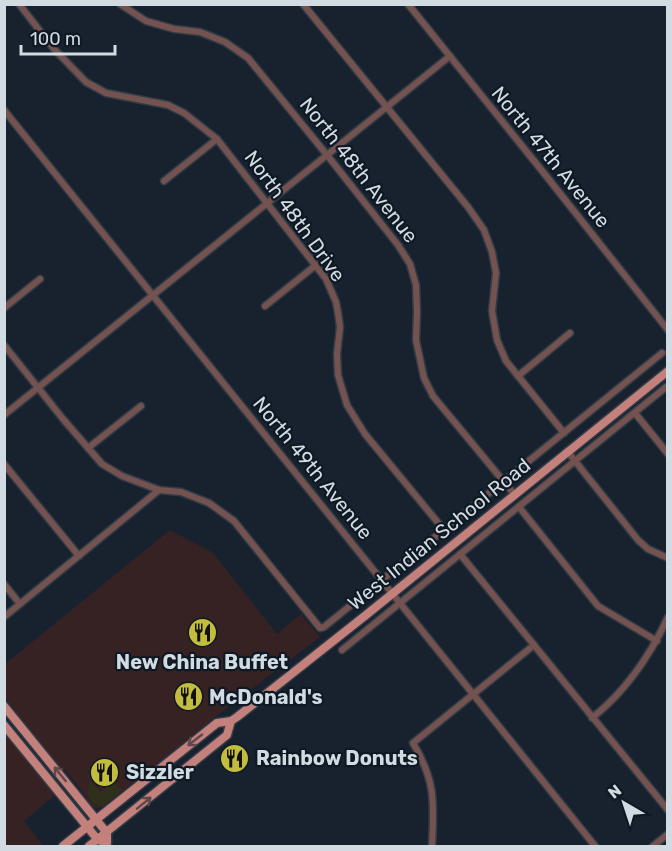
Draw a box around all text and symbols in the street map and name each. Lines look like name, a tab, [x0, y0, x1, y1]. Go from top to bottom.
scale bar	[21, 18, 116, 56]
text: 100 m	[30, 28, 81, 50]
street label: North 47th Avenue	[487, 82, 615, 232]
street label: North 48th Avenue	[295, 93, 423, 247]
street label: North 48th Drive	[239, 146, 351, 286]
street label: North 49th Avenue	[248, 392, 378, 544]
street label: West Indian School Road	[343, 453, 535, 615]
restaurant icon: New China Buffet	[186, 616, 218, 648]
place label: New China Buffet	[116, 650, 288, 674]
restaurant icon: McDonald's	[172, 681, 204, 713]
place label: McDonald's	[209, 685, 322, 709]
one-way arrow	[188, 733, 204, 746]
restaurant icon: Rainbow Donuts	[219, 742, 251, 774]
place label: Rainbow Donuts	[256, 746, 418, 770]
restaurant icon: Sizzler	[89, 756, 121, 788]
place label: Sizzler	[126, 760, 194, 784]
one-way arrow	[53, 766, 66, 782]
north arrow	[594, 773, 654, 833]
text: N	[604, 781, 625, 803]
one-way arrow	[135, 797, 151, 810]

